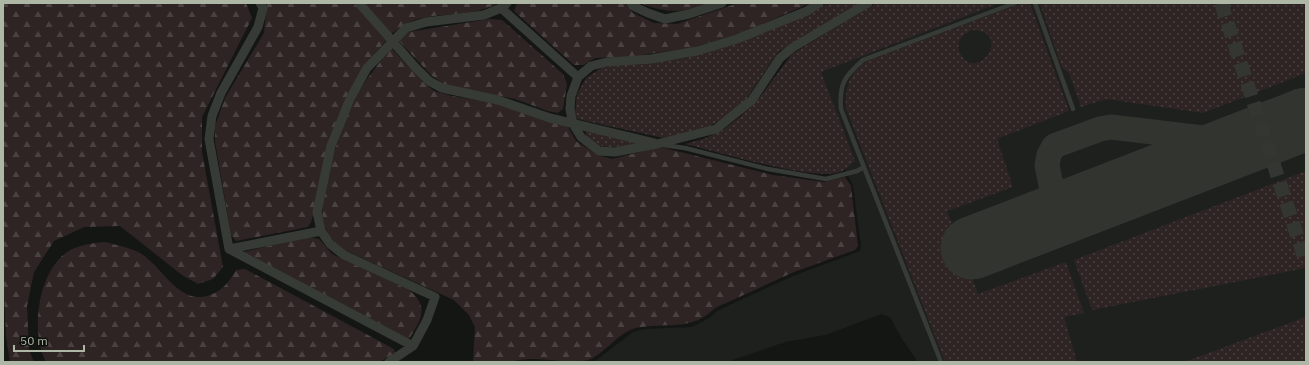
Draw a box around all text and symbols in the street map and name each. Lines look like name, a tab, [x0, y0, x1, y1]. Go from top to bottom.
scale bar	[14, 327, 84, 353]
text: 50 m	[20, 333, 48, 348]

